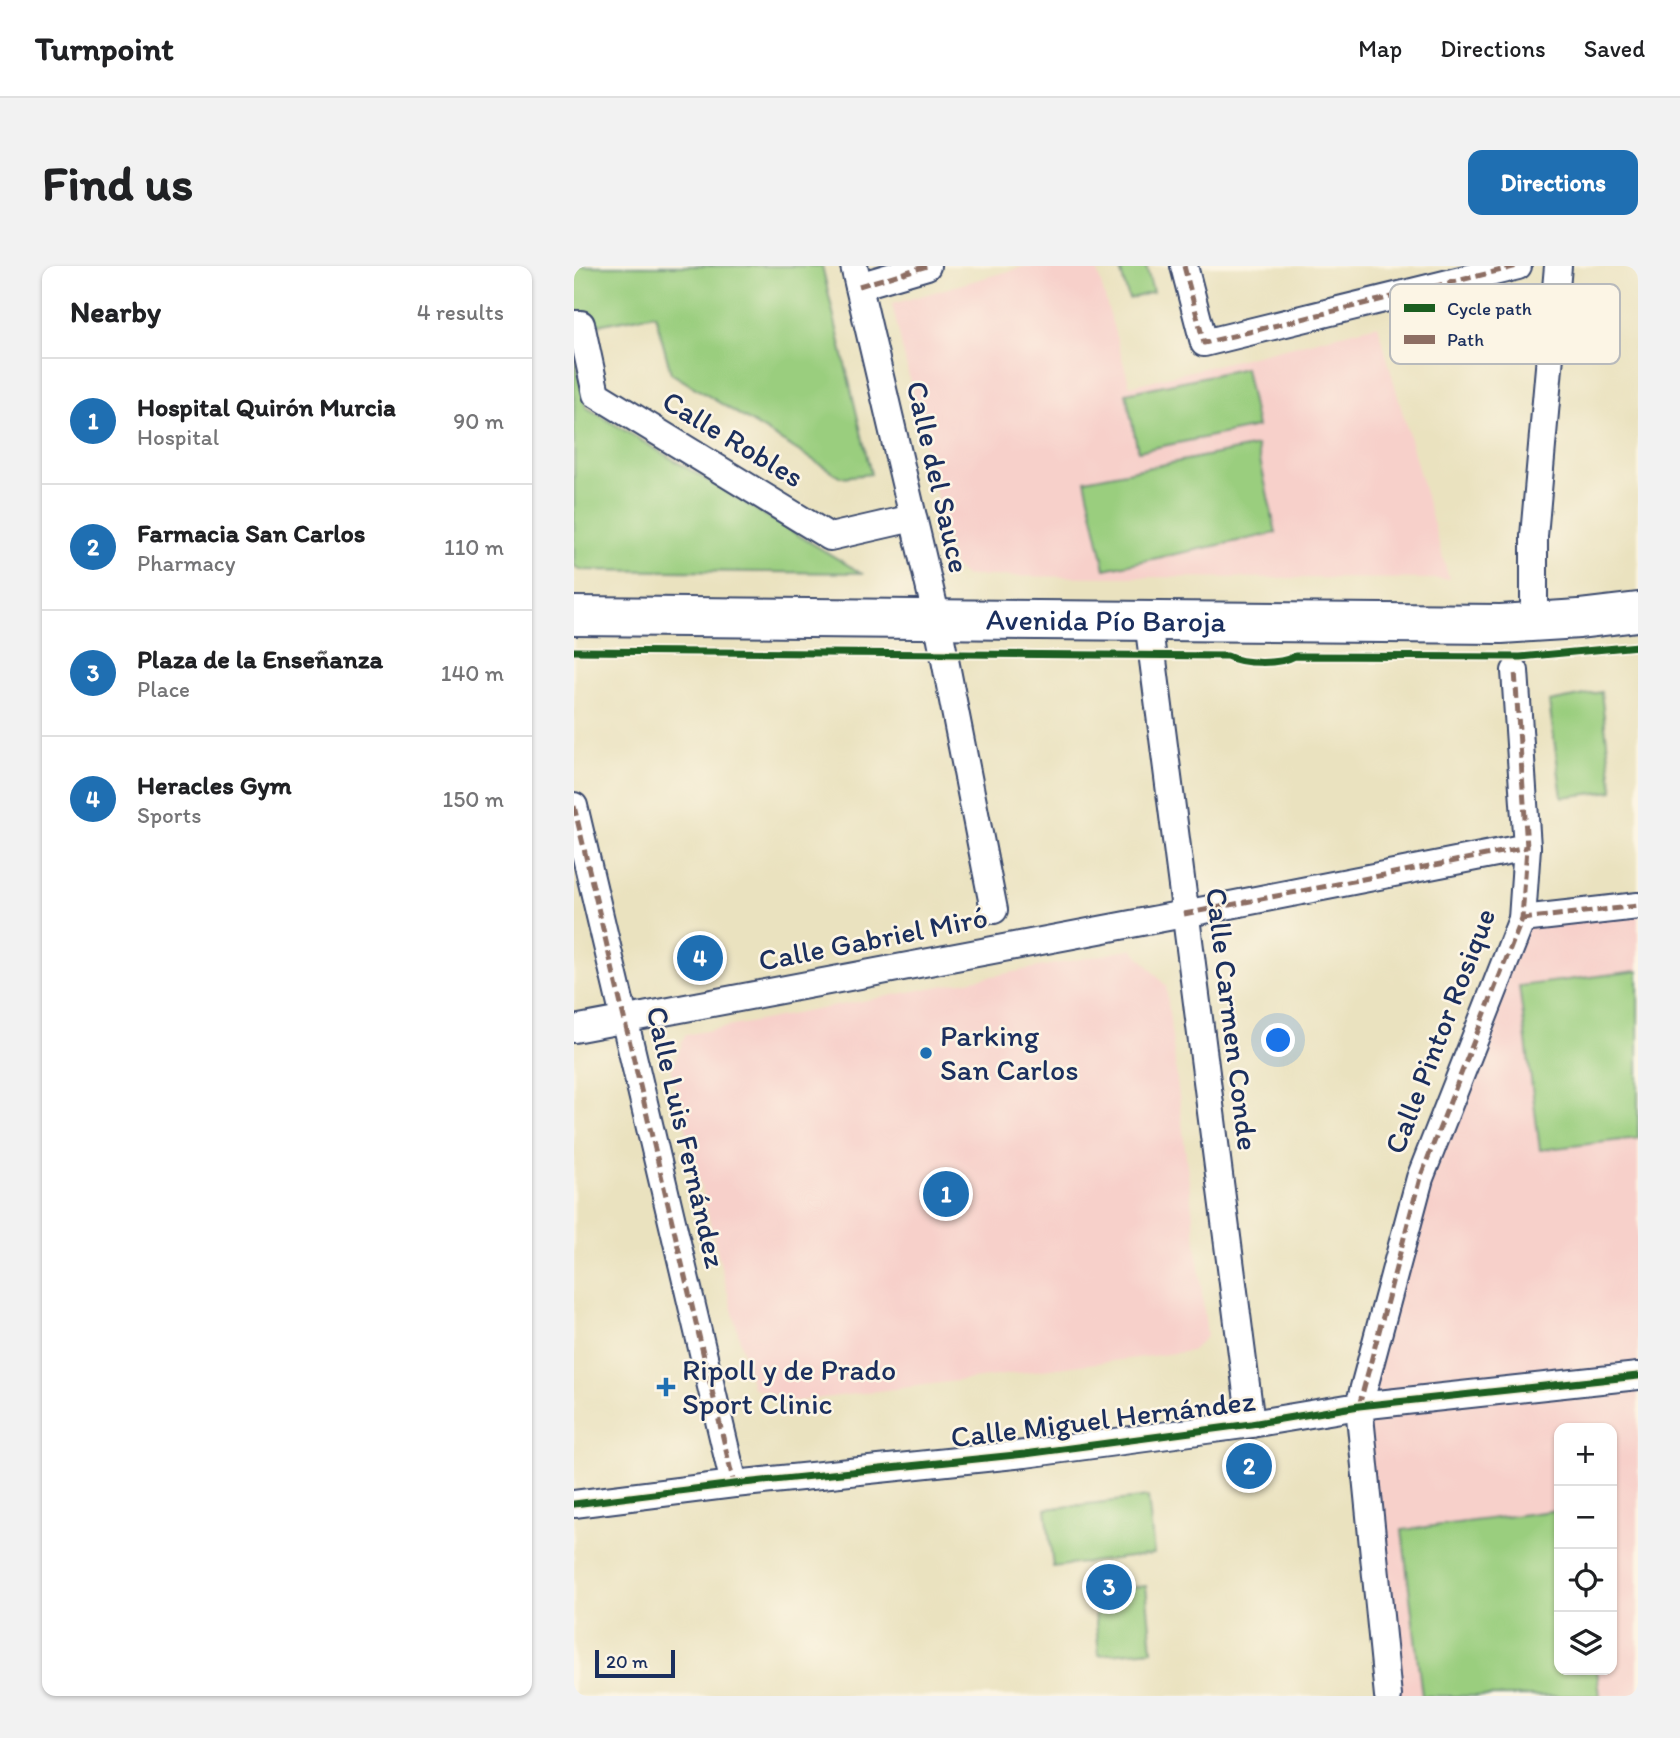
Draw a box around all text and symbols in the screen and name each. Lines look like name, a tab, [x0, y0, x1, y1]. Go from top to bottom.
text: Turnpoint	[35, 29, 174, 68]
text: Map	[1358, 34, 1402, 63]
text: Directions	[1440, 34, 1546, 63]
text: Saved	[1584, 34, 1645, 63]
button: Directions	[1468, 150, 1638, 215]
text: Find us	[42, 153, 193, 212]
legend	[1390, 284, 1620, 364]
text: Nearby	[70, 293, 161, 330]
text: Cycle path	[1447, 297, 1532, 320]
text: 4 results	[417, 298, 504, 326]
text: Path	[1447, 328, 1484, 351]
street label: Calle del Sauce	[898, 377, 979, 576]
street label: Calle Robles	[656, 382, 811, 495]
text: Hospital Quirón Murcia	[137, 391, 396, 423]
text: 1	[88, 407, 98, 435]
text: 90 m	[453, 407, 504, 435]
text: Hospital	[137, 423, 219, 451]
text: Farmacia San Carlos	[137, 517, 365, 549]
text: 2	[87, 533, 99, 561]
text: 110 m	[444, 533, 504, 561]
text: Pharmacy	[137, 549, 235, 577]
street label: Avenida Pío Baroja	[986, 601, 1227, 640]
text: Plaza de la Enseñanza	[137, 643, 383, 675]
text: 3	[87, 659, 99, 687]
text: 140 m	[441, 659, 504, 687]
text: Place	[137, 675, 190, 703]
text: Heracles Gym	[137, 769, 292, 801]
text: 4	[86, 785, 100, 813]
text: 150 m	[443, 785, 504, 813]
text: Sports	[137, 801, 201, 829]
street label: Calle Carmen Conde	[1198, 885, 1267, 1152]
street label: Calle Gabriel Miró	[755, 898, 991, 979]
street label: Calle Pintor Rosique	[1376, 903, 1503, 1159]
pin: 4	[677, 932, 723, 984]
street label: Calle Luis Fernández	[638, 1002, 735, 1272]
place label: Parking San Carlos	[940, 1017, 1079, 1088]
your location	[1261, 1023, 1295, 1057]
marker: Parking San Carlos	[918, 1045, 934, 1061]
pin: 1	[923, 1168, 969, 1220]
place label: Ripoll y de Prado Sport Clinic	[682, 1351, 896, 1422]
marker: Ripoll y de Prado Sport Clinic	[656, 1377, 676, 1397]
street label: Calle Miguel Hernández	[949, 1381, 1257, 1456]
map controls	[1554, 1423, 1617, 1675]
button: +	[1554, 1423, 1617, 1486]
pin: 2	[1226, 1440, 1272, 1492]
button: −	[1554, 1486, 1617, 1549]
button: locate	[1554, 1549, 1617, 1612]
pin: 3	[1086, 1561, 1132, 1613]
button: layers	[1554, 1612, 1617, 1675]
scale bar	[595, 1647, 676, 1679]
text: 20 m	[606, 1650, 648, 1673]

